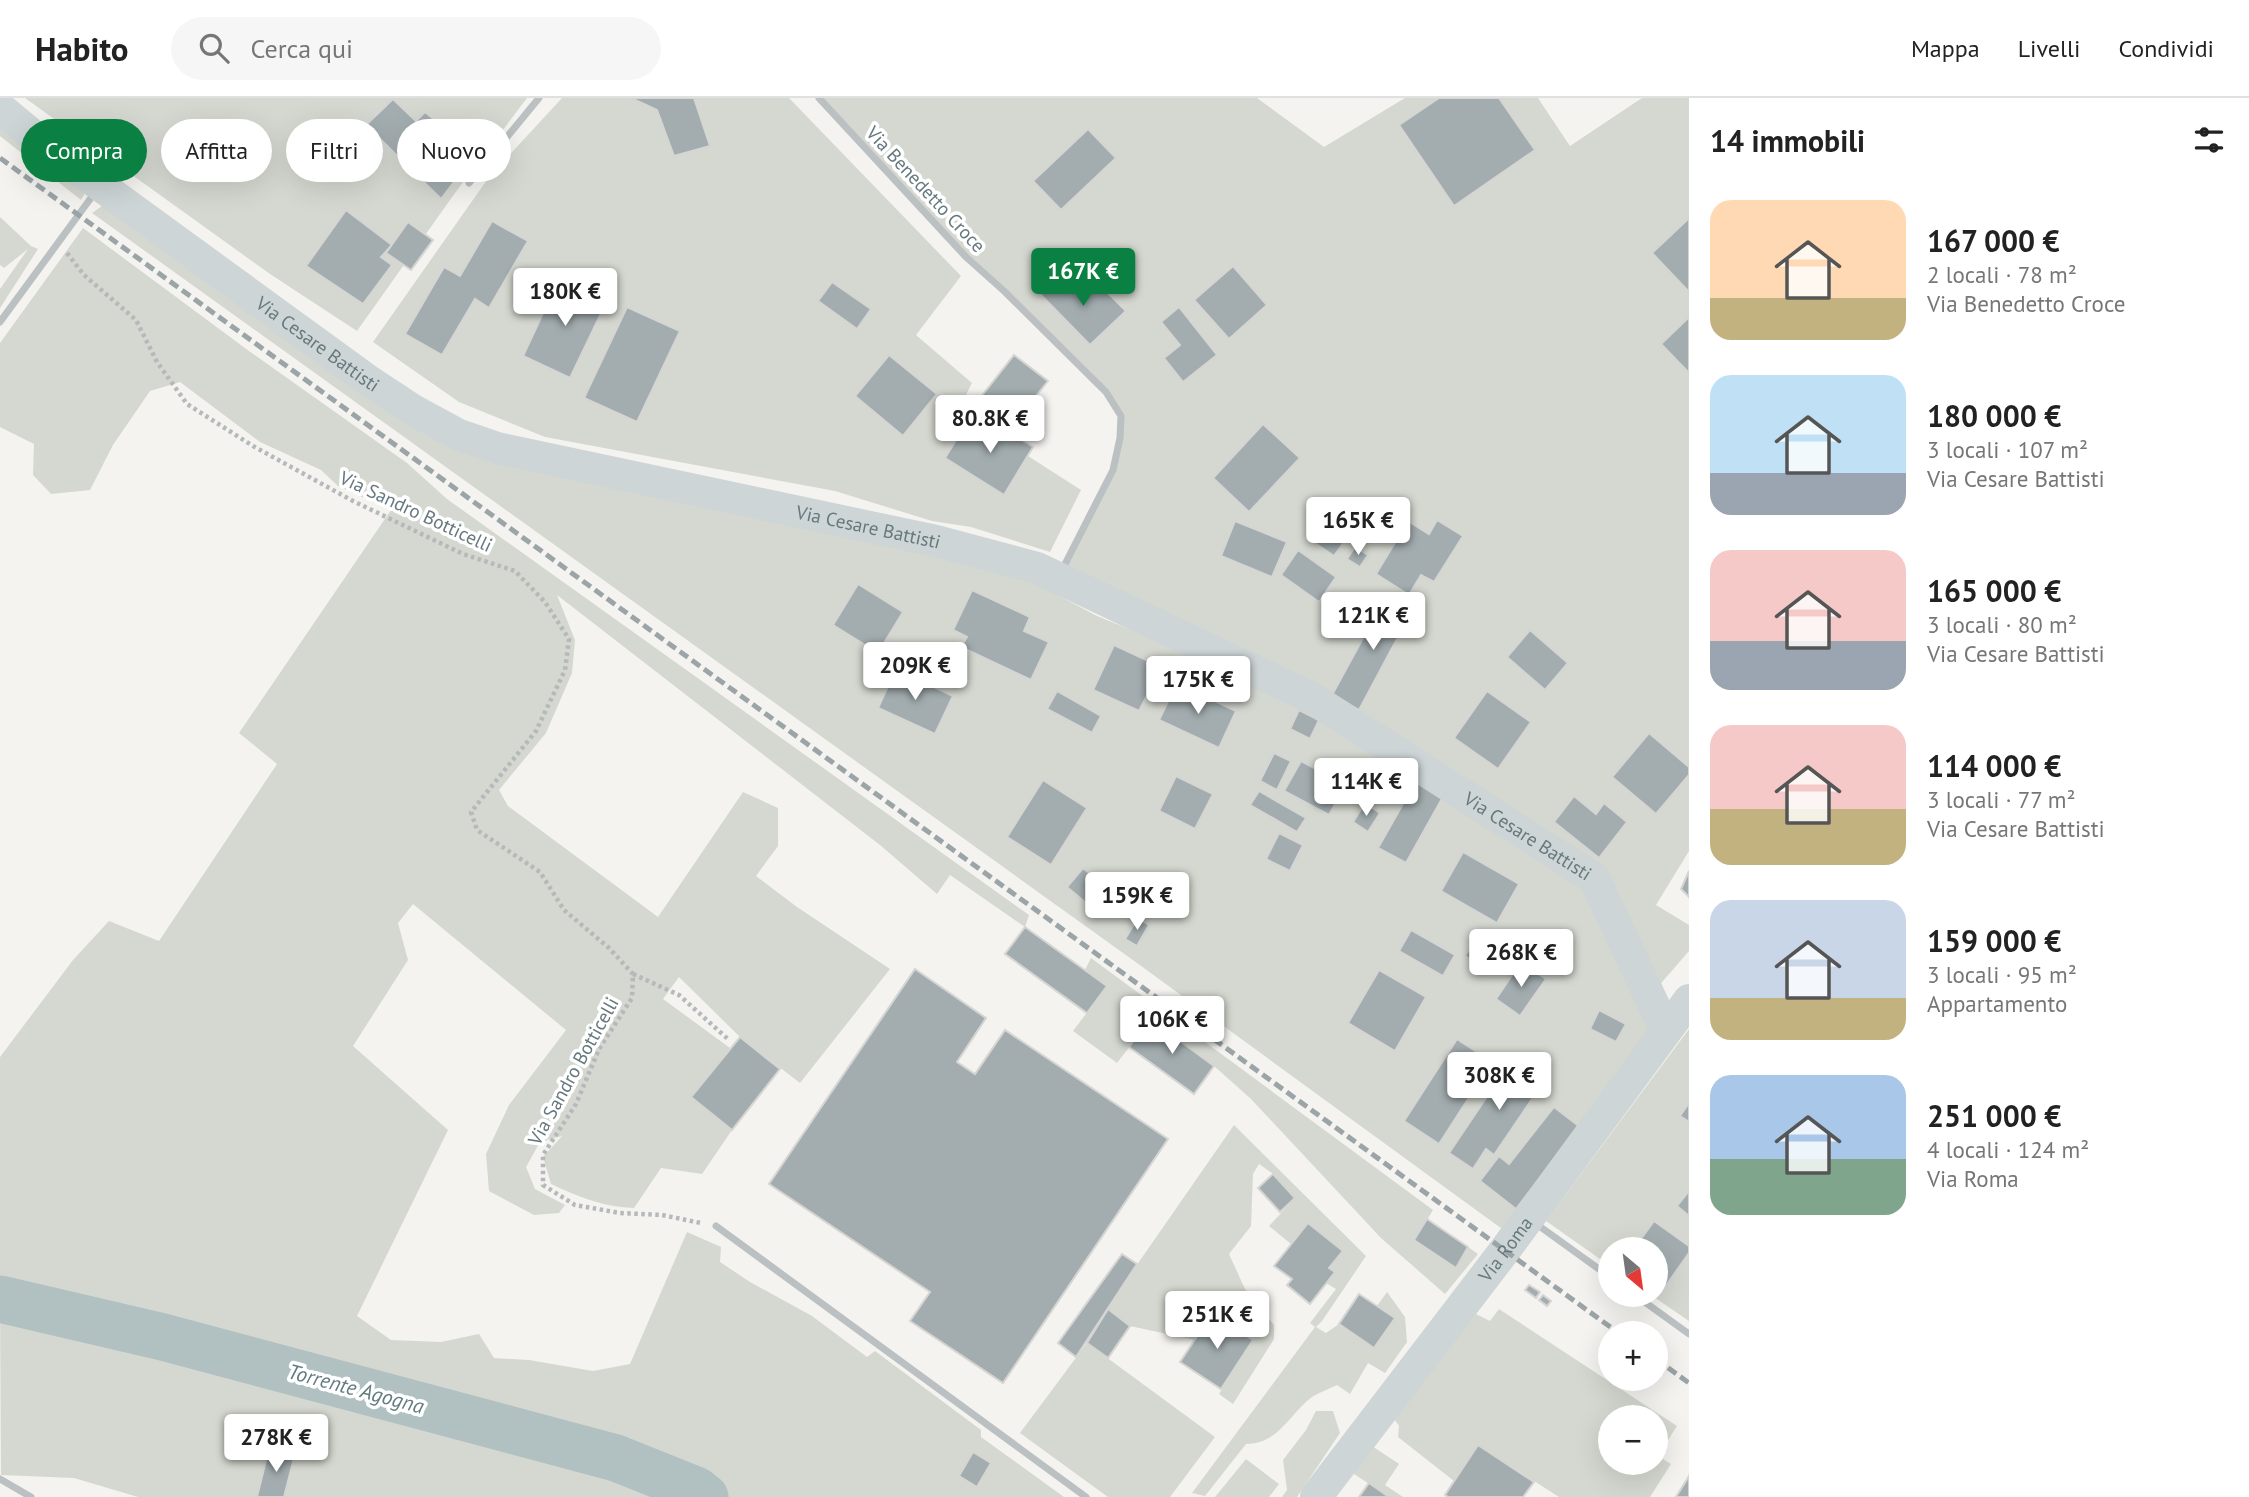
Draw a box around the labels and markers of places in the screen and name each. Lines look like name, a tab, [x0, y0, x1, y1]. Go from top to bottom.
pin: 167K €	[1026, 248, 1140, 308]
pin: 180K €	[508, 268, 622, 328]
pin: 80.8K €	[925, 396, 1055, 455]
pin: 165K €	[1301, 498, 1415, 557]
pin: 121K €	[1316, 592, 1430, 652]
pin: 209K €	[858, 642, 972, 702]
pin: 175K €	[1141, 656, 1255, 716]
pin: 114K €	[1309, 758, 1423, 818]
pin: 159K €	[1080, 872, 1194, 932]
pin: 268K €	[1464, 930, 1578, 989]
pin: 106K €	[1115, 996, 1229, 1056]
pin: 308K €	[1442, 1052, 1556, 1112]
pin: 251K €	[1160, 1292, 1274, 1351]
pin: 278K €	[219, 1414, 333, 1474]

